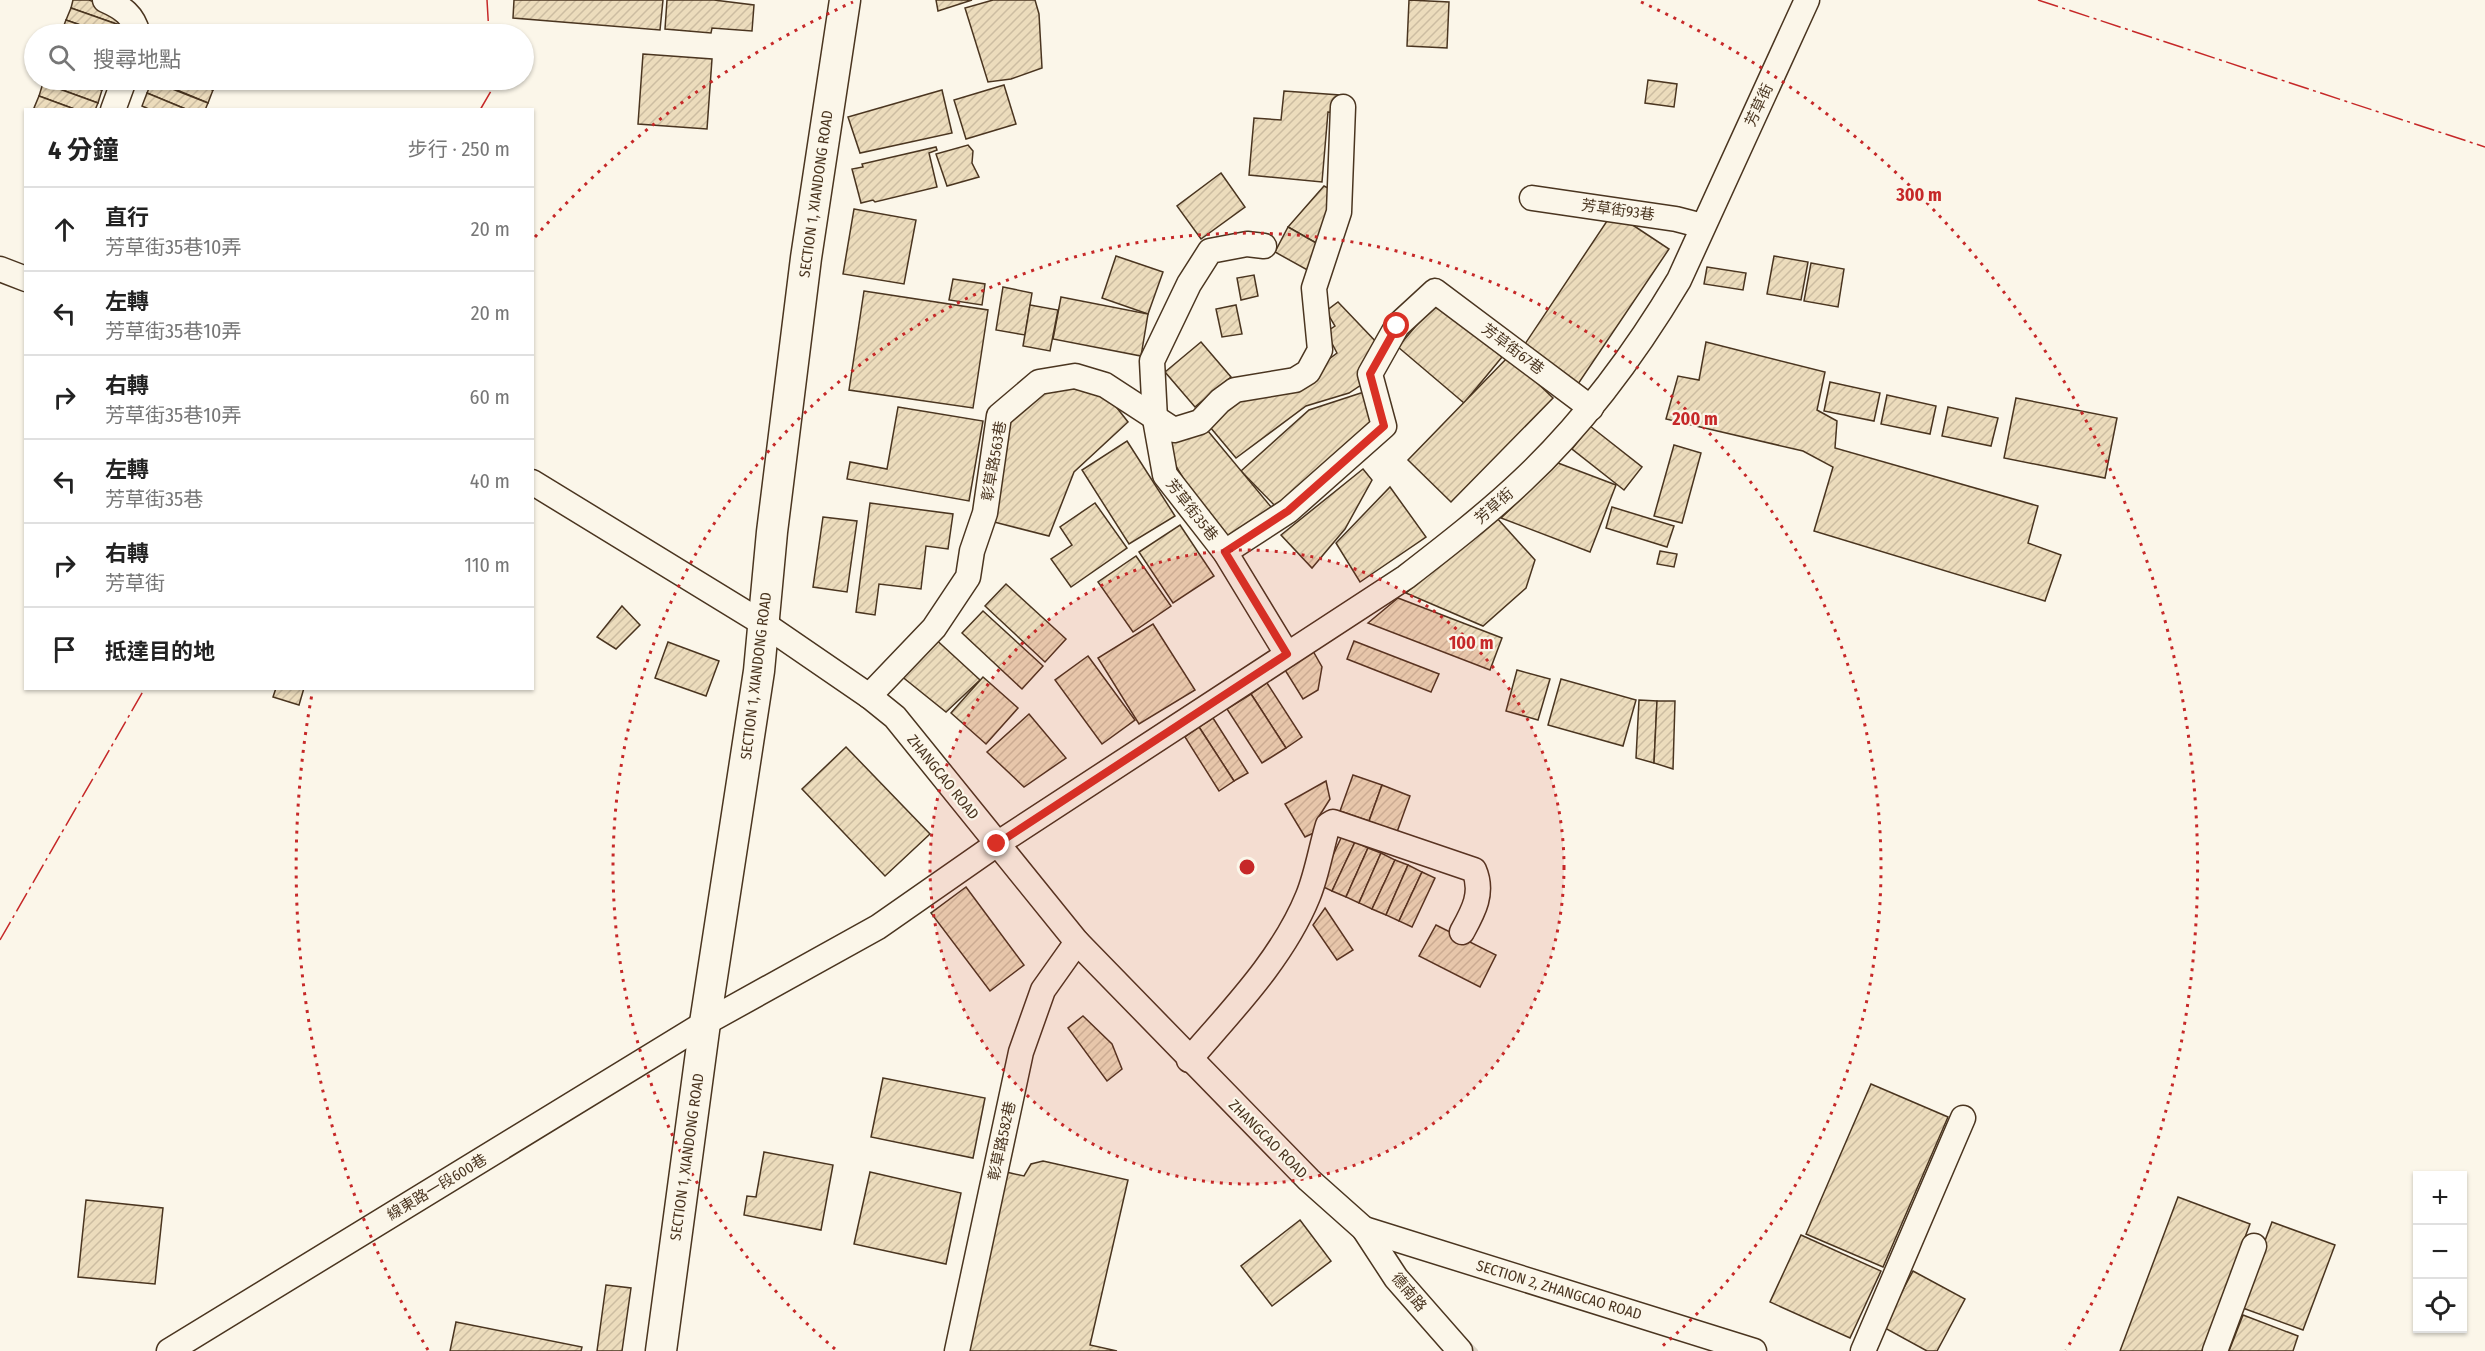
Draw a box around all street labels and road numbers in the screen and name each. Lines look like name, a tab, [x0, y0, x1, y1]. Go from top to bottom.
street label: 芳草街	[1741, 81, 1777, 129]
street label: SECTION 1, XIANDONG ROAD	[795, 109, 837, 279]
street label: 芳草街93巷	[1580, 196, 1656, 224]
street label: 芳草街67巷	[1478, 320, 1548, 378]
street label: 彰草路563巷	[978, 420, 1010, 502]
street label: 芳草街35巷	[1162, 475, 1222, 545]
street label: 芳草街	[1471, 484, 1517, 528]
street label: SECTION 1, XIANDONG ROAD	[737, 591, 775, 761]
street label: ZHANGCAO ROAD	[903, 731, 983, 823]
street label: SECTION 1, XIANDONG ROAD	[666, 1072, 708, 1242]
street label: ZHANGCAO ROAD	[1225, 1096, 1311, 1182]
street label: 彰草路582巷	[985, 1100, 1019, 1182]
street label: 線東路一段600巷	[384, 1150, 490, 1224]
street label: SECTION 2, ZHANGCAO ROAD	[1474, 1256, 1644, 1324]
street label: 德南路	[1388, 1269, 1430, 1315]

